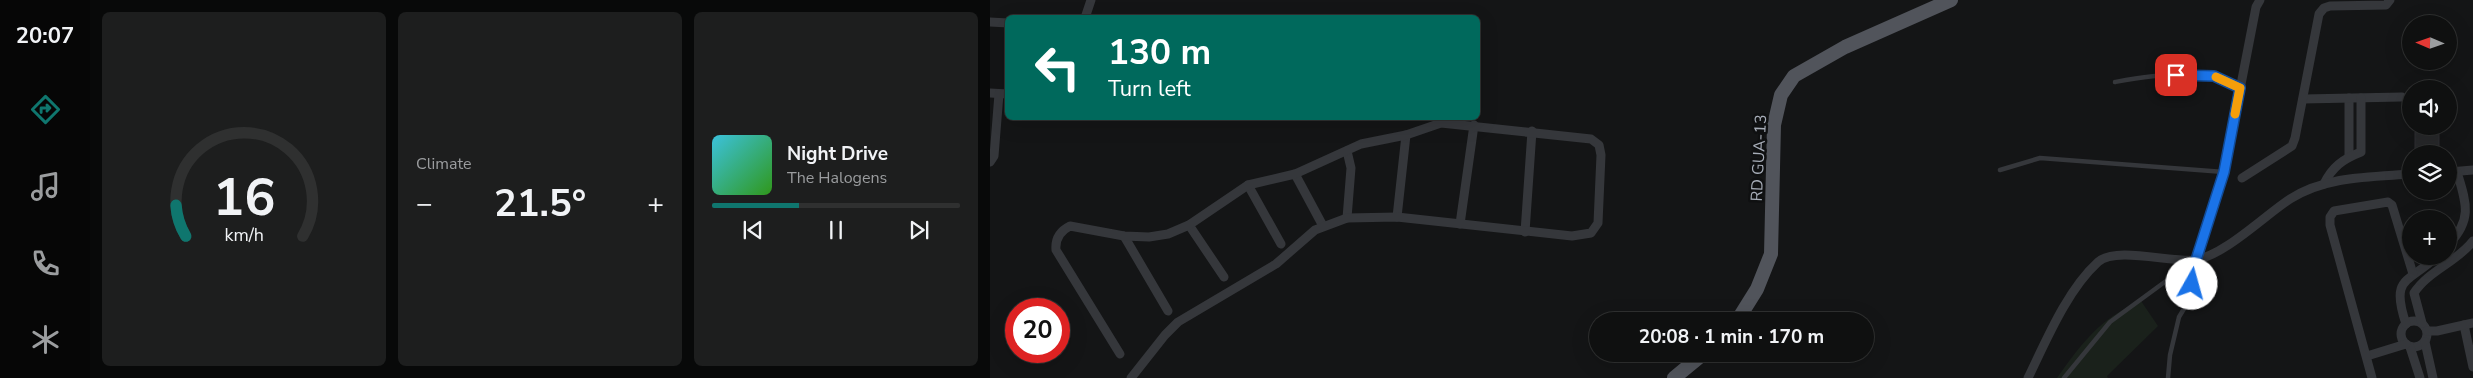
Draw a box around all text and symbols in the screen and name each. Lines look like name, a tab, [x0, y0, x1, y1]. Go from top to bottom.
north arrow	[2402, 15, 2458, 70]
map controls	[2402, 15, 2457, 265]
text: 20:07	[16, 21, 74, 51]
text: 130 m	[1108, 29, 1211, 76]
icon: left	[1025, 35, 1090, 100]
pin	[2155, 54, 2197, 96]
icon: arrive	[2162, 61, 2190, 89]
text: Turn left	[1108, 74, 1191, 104]
button: sound	[2402, 80, 2457, 135]
icon: directions	[28, 92, 63, 127]
street label: RD GUA-13	[1746, 114, 1772, 202]
text: Night Drive	[787, 141, 888, 167]
button: layers	[2402, 145, 2457, 200]
text: Climate	[416, 153, 471, 175]
text: 16	[213, 162, 275, 233]
text: The Halogens	[787, 167, 887, 189]
icon: music	[28, 169, 63, 204]
text: 21.5°	[494, 178, 586, 229]
text: −	[416, 185, 433, 223]
text: +	[647, 185, 664, 223]
button: +	[2402, 210, 2457, 265]
icon: previous	[739, 216, 767, 244]
icon: pause	[822, 216, 850, 244]
icon: next	[905, 216, 933, 244]
text: km/h	[224, 223, 264, 247]
icon: phone	[28, 246, 63, 281]
position arrow	[2165, 257, 2217, 309]
speed limit sign: 20	[1005, 298, 1070, 363]
icon: climate	[28, 322, 63, 357]
text: 20:08 · 1 min · 170 m	[1639, 324, 1824, 350]

